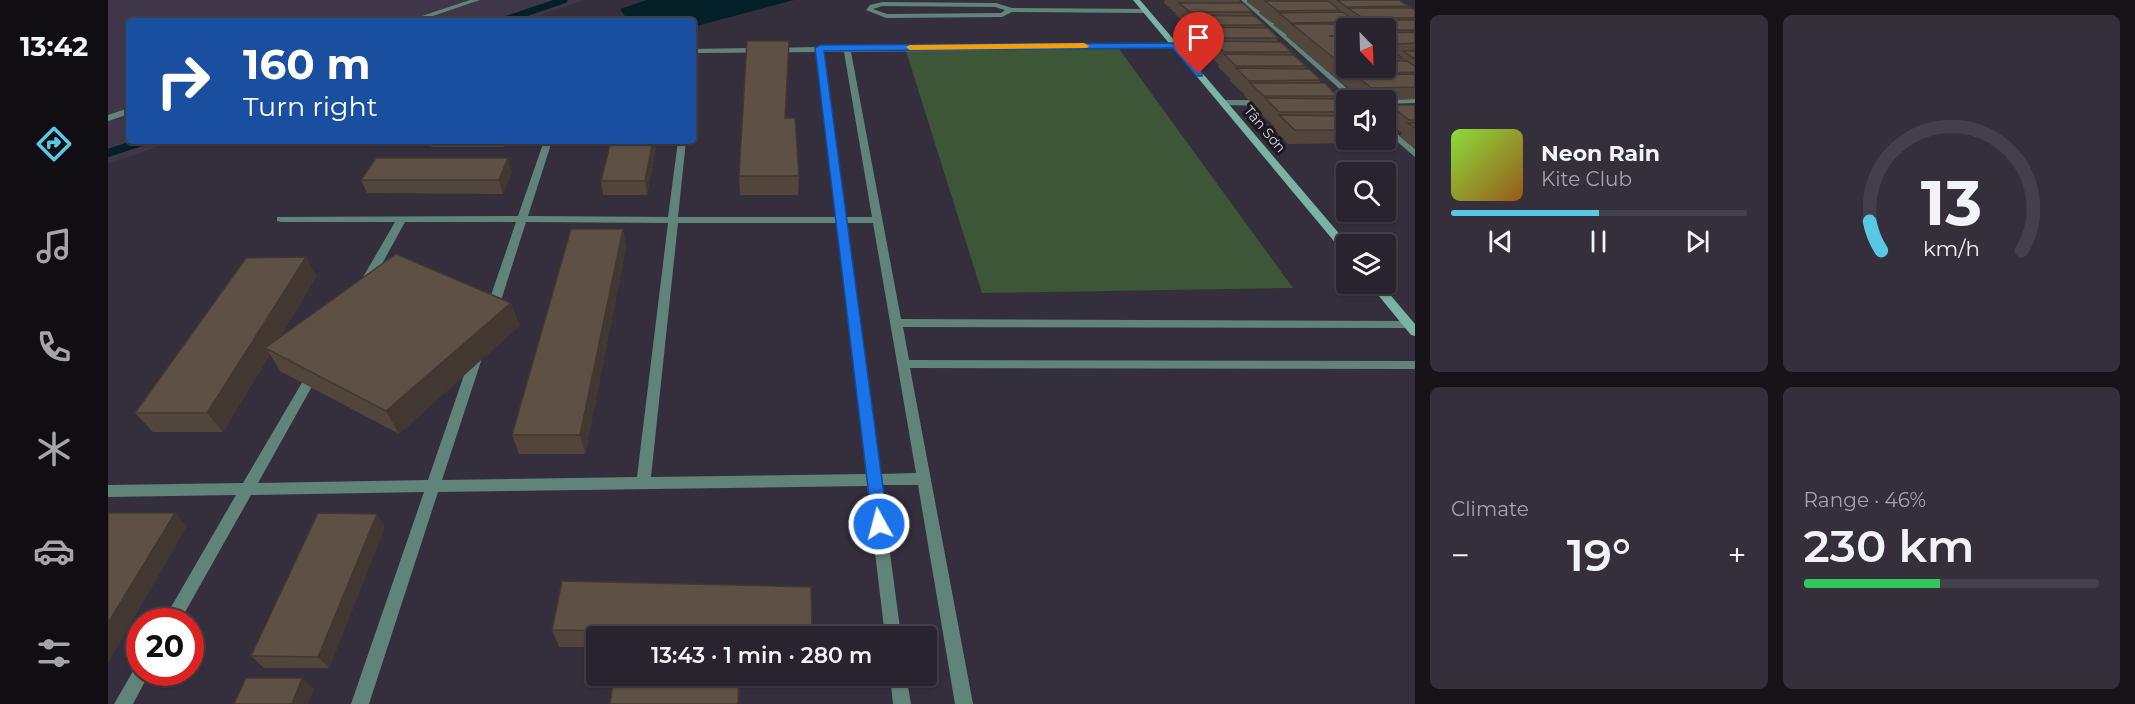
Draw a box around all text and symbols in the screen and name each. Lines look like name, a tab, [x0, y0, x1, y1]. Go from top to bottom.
pin	[1173, 12, 1224, 74]
north arrow	[1336, 18, 1396, 78]
map controls	[1336, 18, 1396, 294]
icon: arrive	[1182, 21, 1215, 54]
text: 13:42	[20, 30, 88, 63]
text: 160 m	[243, 38, 371, 90]
icon: right	[144, 42, 222, 120]
text: Turn right	[243, 90, 378, 123]
button: sound	[1336, 90, 1396, 150]
street label: Tân Sơn	[1240, 102, 1290, 156]
icon: directions	[33, 123, 75, 165]
text: Neon Rain	[1541, 140, 1660, 167]
button: search	[1336, 162, 1396, 222]
text: 13	[1921, 165, 1982, 241]
text: Kite Club	[1541, 167, 1632, 191]
icon: music	[33, 225, 75, 267]
icon: previous	[1484, 225, 1517, 258]
icon: pause	[1582, 225, 1615, 258]
icon: next	[1681, 225, 1714, 258]
button: layers	[1336, 234, 1396, 294]
text: km/h	[1923, 235, 1980, 261]
icon: phone	[33, 326, 75, 368]
icon: climate	[33, 428, 75, 470]
text: Range · 46%	[1804, 488, 1926, 512]
position arrow	[847, 492, 911, 556]
text: Climate	[1451, 497, 1529, 521]
text: 230 km	[1804, 518, 1974, 573]
text: 19°	[1567, 527, 1631, 582]
icon: car	[33, 530, 75, 572]
text: −	[1451, 535, 1470, 575]
text: +	[1728, 535, 1747, 575]
speed limit sign: 20	[126, 608, 204, 686]
icon: filters	[33, 632, 75, 674]
text: 13:43 · 1 min · 280 m	[651, 642, 872, 669]

